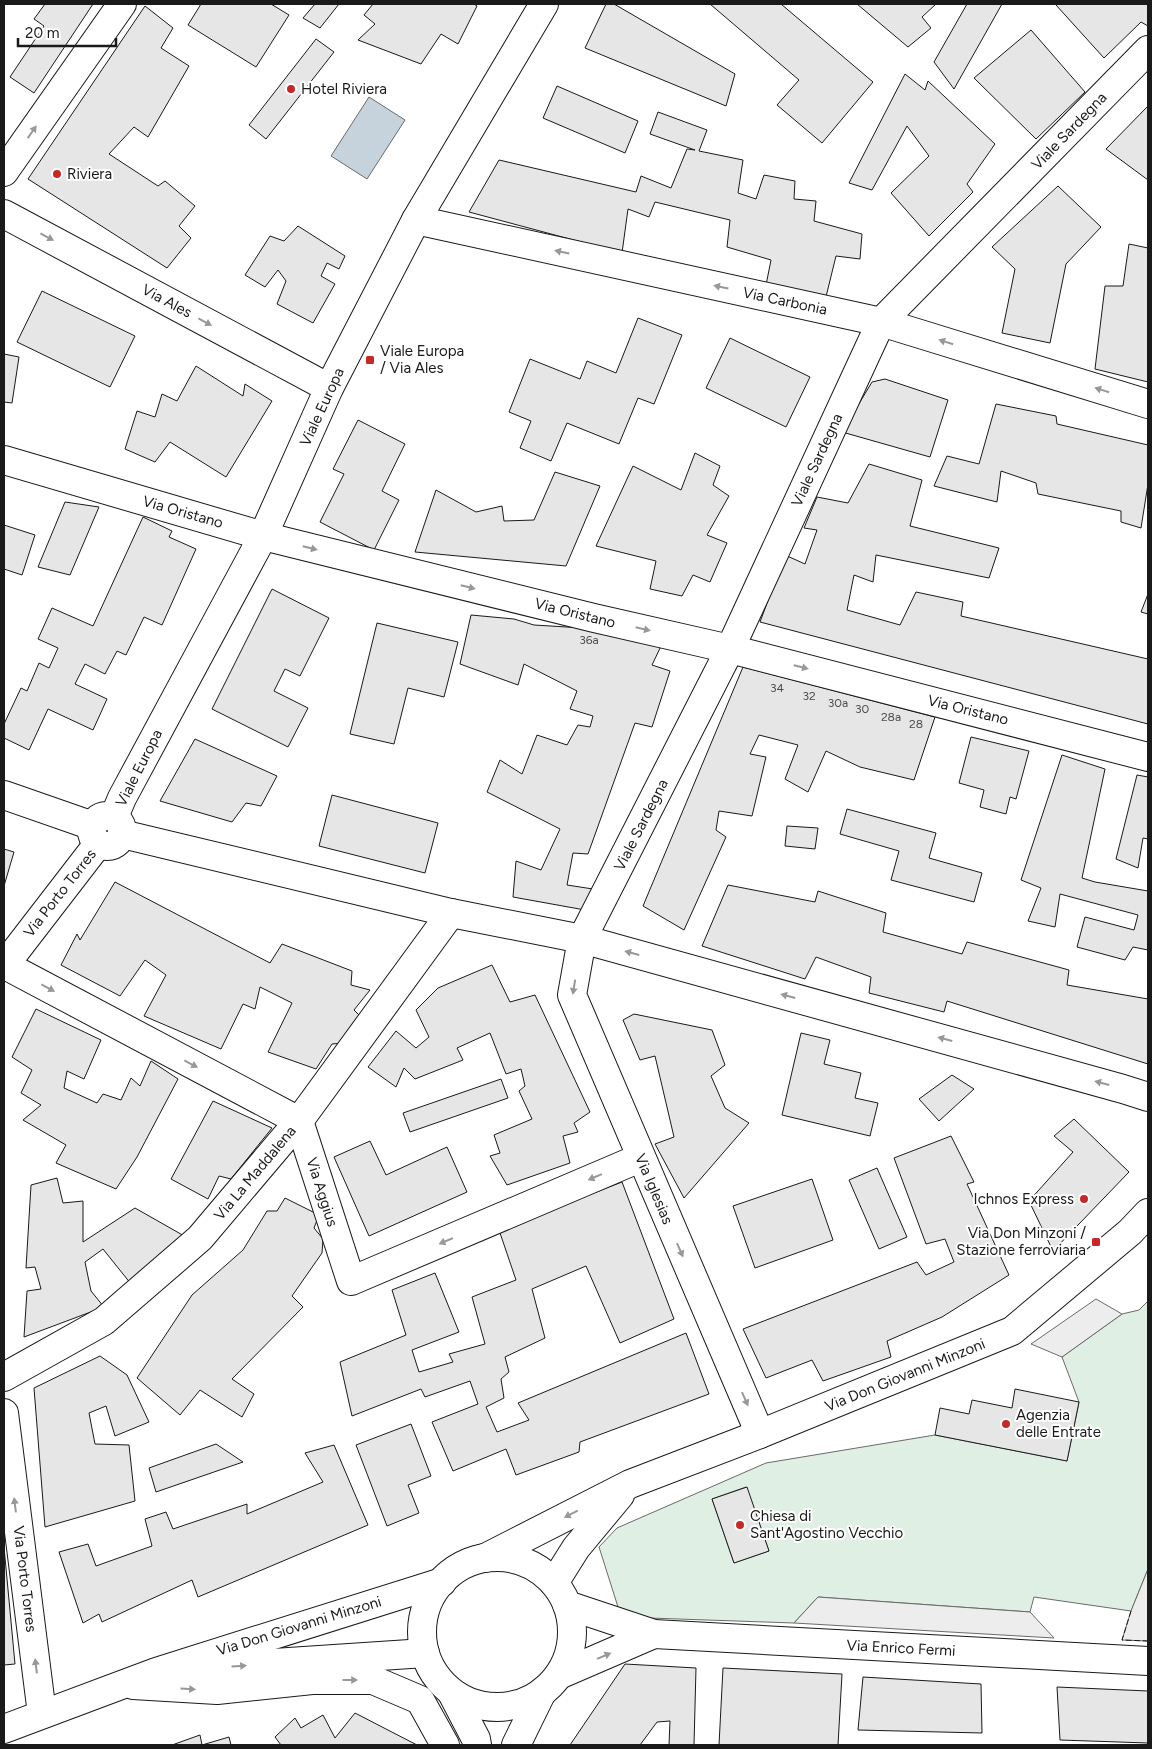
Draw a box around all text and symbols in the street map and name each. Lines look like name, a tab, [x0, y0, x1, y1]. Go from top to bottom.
scale bar	[18, 15, 115, 47]
text: 20 m	[25, 24, 59, 42]
place label: Hotel Riviera	[301, 80, 387, 98]
marker: Hotel Riviera	[285, 83, 297, 95]
street label: Viale Sardegna	[1028, 89, 1110, 173]
one-way arrow	[27, 125, 37, 139]
place label: Riviera	[67, 165, 112, 183]
marker: Riviera	[51, 168, 63, 180]
one-way arrow	[39, 233, 54, 241]
one-way arrow	[554, 248, 570, 256]
street label: Via Ales	[139, 280, 195, 322]
one-way arrow	[713, 283, 728, 291]
street label: Via Carbonia	[741, 283, 829, 319]
one-way arrow	[199, 317, 212, 326]
one-way arrow	[939, 338, 954, 346]
place label: Viale Europa / Via Ales	[380, 342, 464, 377]
marker: Viale Europa / Via Ales	[364, 354, 376, 366]
street label: Viale Europa	[296, 365, 348, 449]
one-way arrow	[1094, 386, 1109, 394]
street label: Viale Sardegna	[788, 411, 846, 509]
street label: Via Oristano	[141, 492, 226, 532]
one-way arrow	[302, 544, 317, 552]
one-way arrow	[460, 583, 475, 591]
street label: Via Oristano	[533, 594, 618, 632]
one-way arrow	[635, 625, 650, 633]
house number: 36a	[579, 633, 599, 647]
one-way arrow	[793, 663, 808, 671]
house number: 34	[770, 681, 785, 695]
house number: 32	[802, 689, 816, 703]
street label: Via Oristano	[926, 691, 1011, 729]
house number: 30a	[828, 696, 848, 710]
house number: 30	[855, 702, 869, 716]
house number: 28a	[881, 710, 901, 724]
house number: 28	[909, 717, 923, 731]
street label: Viale Europa	[112, 726, 166, 810]
street label: Viale Sardegna	[610, 776, 672, 874]
street label: Via Porto Torres	[20, 845, 100, 941]
one-way arrow	[624, 949, 639, 957]
one-way arrow	[569, 980, 577, 996]
one-way arrow	[41, 983, 54, 992]
one-way arrow	[781, 992, 796, 1000]
one-way arrow	[938, 1035, 953, 1043]
one-way arrow	[185, 1059, 198, 1068]
one-way arrow	[1094, 1078, 1109, 1086]
street label: Via La Maddalena	[210, 1122, 300, 1224]
street label: Via Iglesias	[631, 1151, 677, 1227]
street label: Via Aggius	[302, 1155, 342, 1229]
one-way arrow	[588, 1173, 603, 1181]
place label: Ichnos Express	[974, 1190, 1074, 1208]
marker: Ichnos Express	[1078, 1193, 1090, 1205]
place label: Via Don Minzoni / Stazione ferroviaria	[956, 1224, 1086, 1259]
marker: Via Don Minzoni / Stazione ferroviaria	[1090, 1236, 1102, 1248]
one-way arrow	[439, 1237, 453, 1245]
one-way arrow	[677, 1243, 685, 1257]
street label: Via Don Giovanni Minzoni	[822, 1335, 988, 1415]
one-way arrow	[742, 1392, 750, 1406]
place label: Agenzia delle Entrate	[1016, 1406, 1101, 1441]
marker: Agenzia delle Entrate	[1000, 1418, 1012, 1430]
one-way arrow	[11, 1497, 19, 1513]
place label: Chiesa di Sant'Agostino Vecchio	[750, 1507, 903, 1542]
one-way arrow	[564, 1510, 578, 1518]
marker: Chiesa di Sant'Agostino Vecchio	[734, 1519, 746, 1531]
street label: Via Porto Torres	[10, 1525, 40, 1633]
street label: Via Don Giovanni Minzoni	[214, 1592, 384, 1660]
street label: Via Enrico Fermi	[846, 1636, 956, 1660]
one-way arrow	[597, 1651, 611, 1659]
one-way arrow	[32, 1658, 40, 1674]
one-way arrow	[232, 1661, 248, 1669]
one-way arrow	[342, 1676, 358, 1684]
one-way arrow	[180, 1685, 196, 1693]

